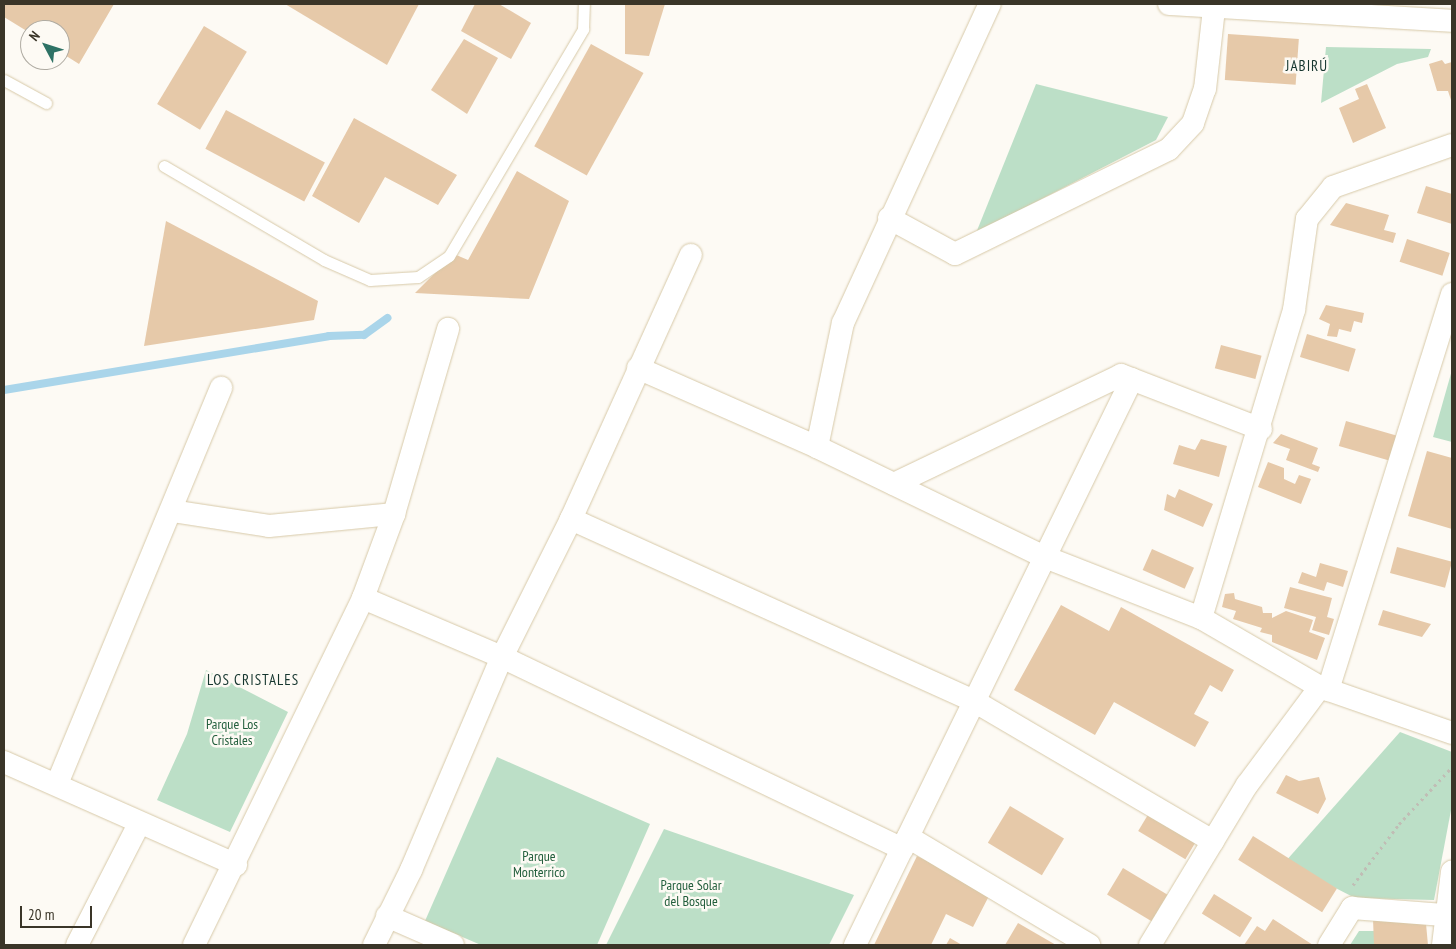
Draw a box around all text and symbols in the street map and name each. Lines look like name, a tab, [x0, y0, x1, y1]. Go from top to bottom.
north arrow	[20, 20, 70, 70]
text: N	[25, 27, 44, 45]
district label: JABIRÚ	[1285, 57, 1329, 75]
district label: LOS CRISTALES	[205, 671, 301, 689]
park label: Parque Los Cristales	[206, 716, 258, 749]
park label: Parque Monterrico	[513, 848, 565, 880]
park label: Parque Solar del Bosque	[661, 877, 721, 910]
scale bar	[22, 896, 95, 928]
text: 20 m	[28, 905, 54, 924]

